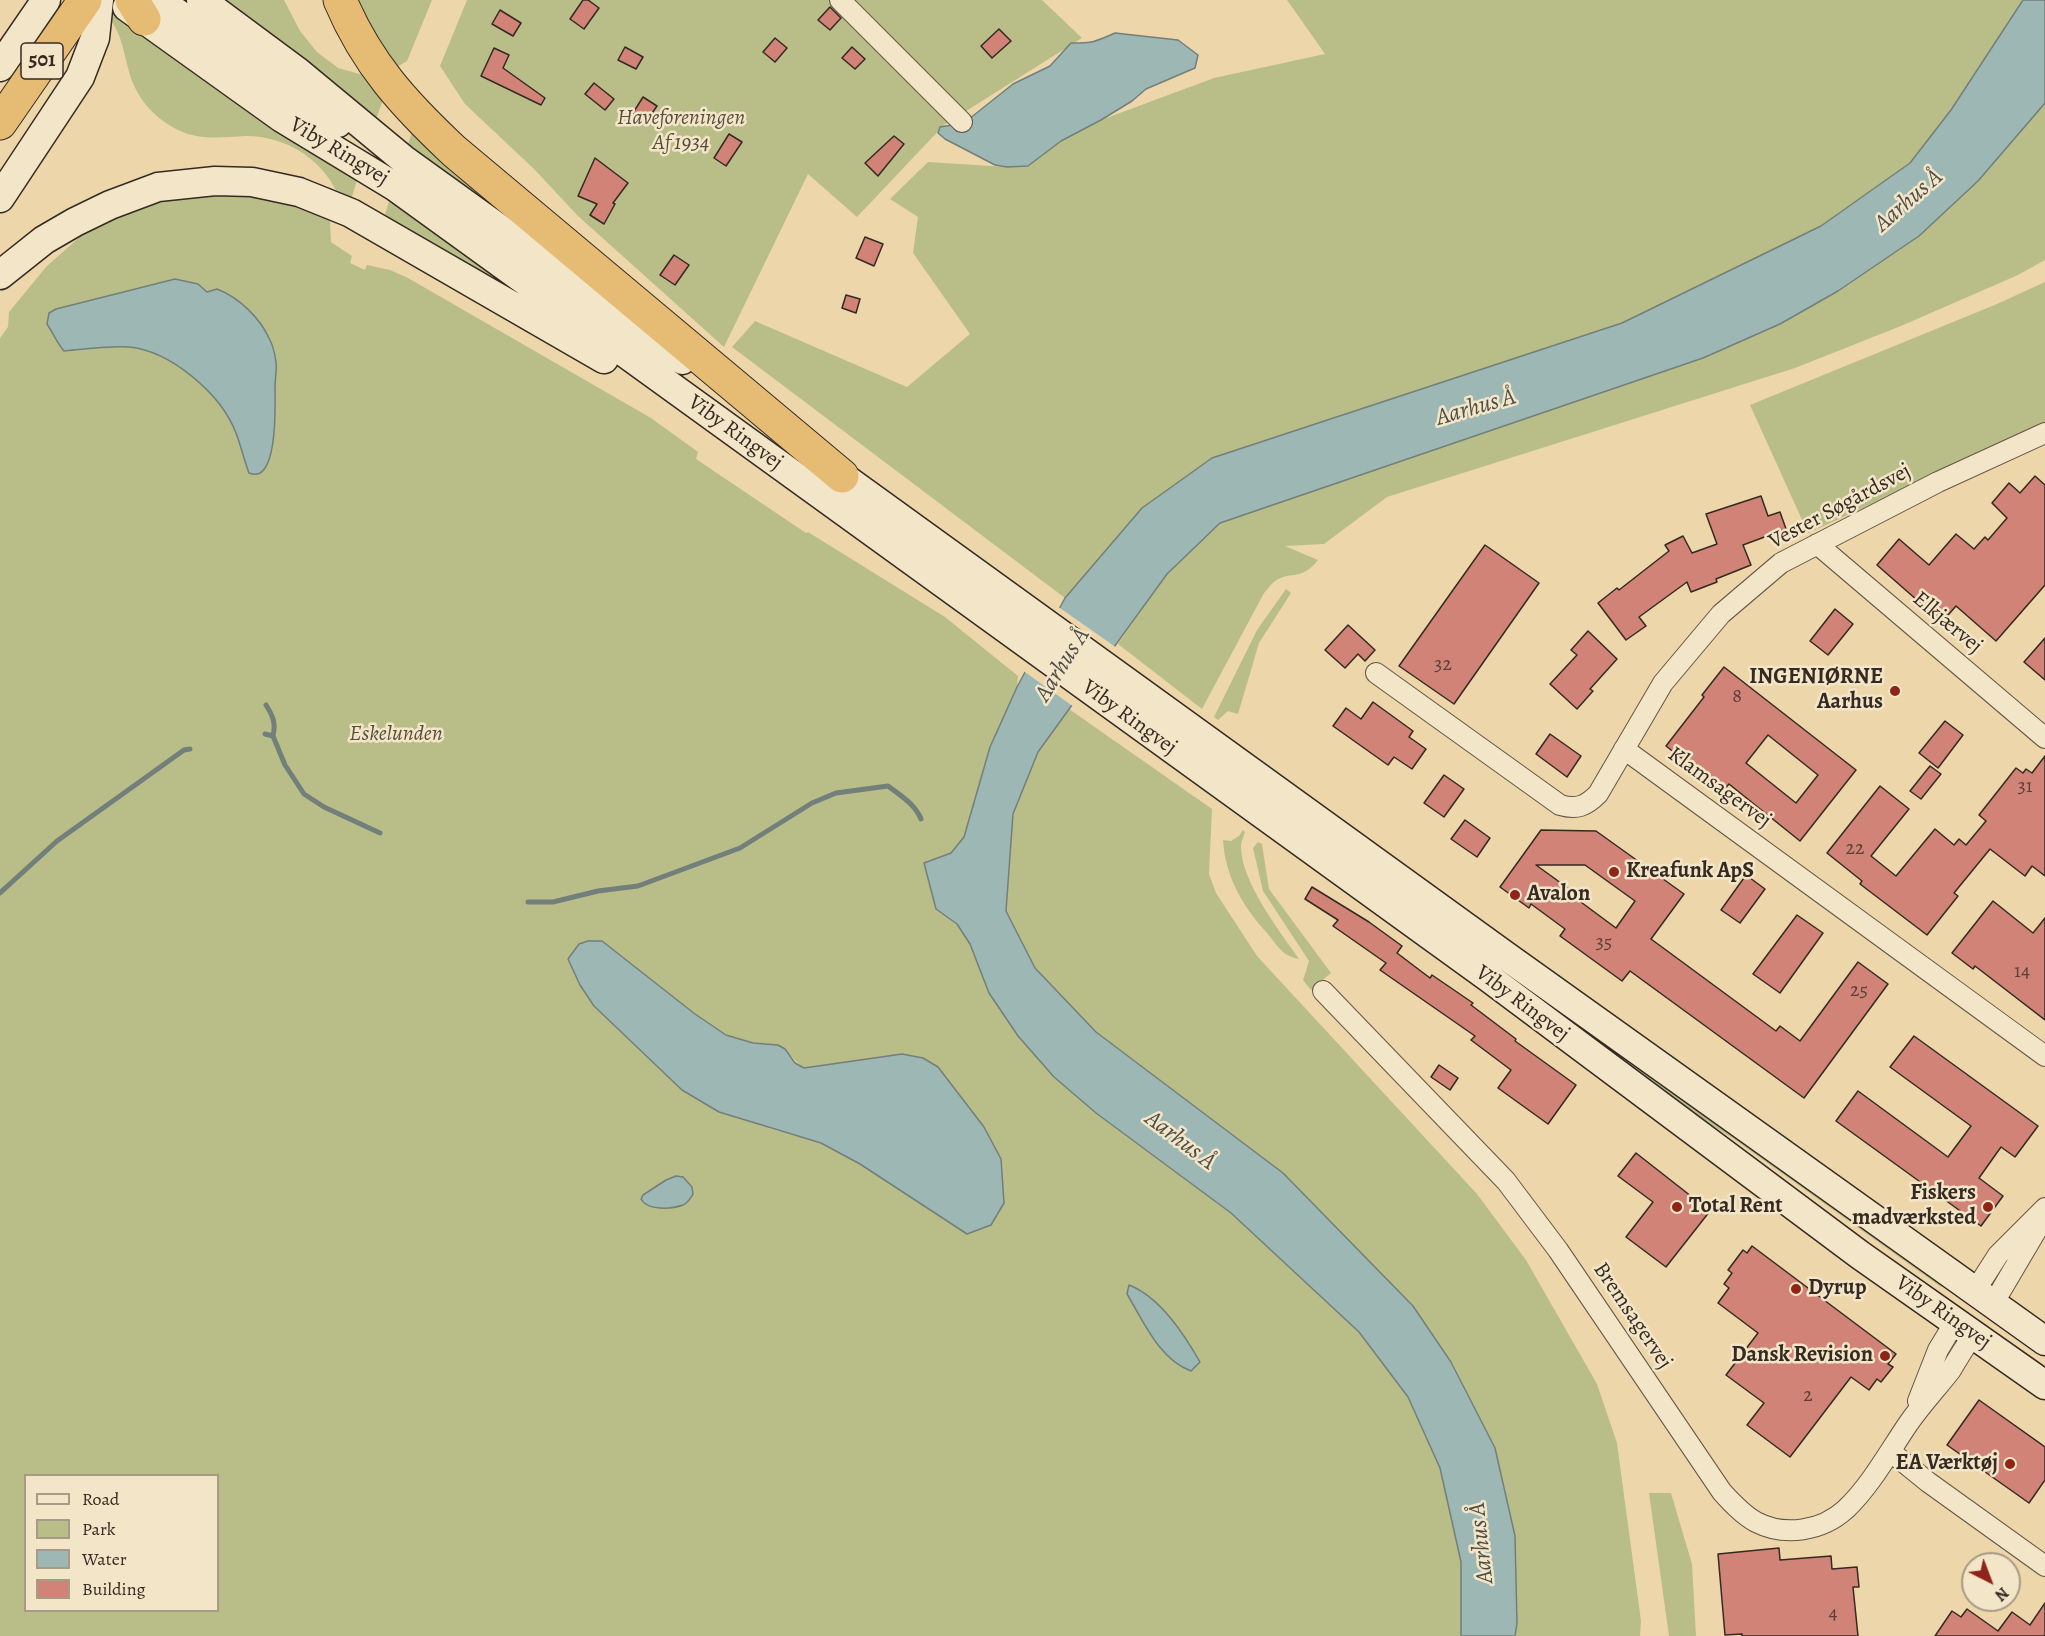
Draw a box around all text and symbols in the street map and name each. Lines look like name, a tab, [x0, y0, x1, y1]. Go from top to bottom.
road number: 501	[21, 43, 63, 79]
park label: Haveforeningen Af 1934	[617, 106, 745, 158]
street label: Viby Ringvej	[285, 112, 393, 192]
water label: Aarhus Å	[1869, 163, 1949, 239]
water label: Aarhus Å	[1433, 383, 1519, 433]
street label: Viby Ringvej	[682, 390, 788, 476]
street label: Vester Søgårdsvej	[1764, 458, 1916, 556]
street label: Elkjærvej	[1907, 586, 1987, 660]
water label: Aarhus Å	[1029, 623, 1097, 707]
house number: 32	[1434, 653, 1452, 677]
place label: INGENIØRNE Aarhus	[1749, 665, 1883, 716]
street label: Viby Ringvej	[1076, 675, 1182, 761]
marker: INGENIØRNE Aarhus	[1888, 684, 1902, 698]
house number: 8	[1732, 685, 1742, 709]
park label: Eskelunden	[349, 722, 443, 748]
street label: Klamsagervej	[1662, 742, 1776, 834]
house number: 31	[2017, 775, 2033, 799]
house number: 22	[1846, 837, 1864, 861]
place label: Kreafunk ApS	[1626, 859, 1754, 885]
marker: Kreafunk ApS	[1607, 865, 1621, 879]
place label: Avalon	[1527, 882, 1590, 908]
marker: Avalon	[1508, 888, 1522, 902]
house number: 35	[1596, 931, 1612, 955]
street label: Viby Ringvej	[1470, 960, 1574, 1048]
house number: 14	[2014, 960, 2030, 984]
house number: 25	[1850, 979, 1868, 1003]
water label: Aarhus Å	[1139, 1105, 1221, 1177]
place label: Fiskers madværksted	[1852, 1181, 1976, 1232]
place label: Total Rent	[1689, 1194, 1783, 1220]
marker: Total Rent	[1670, 1200, 1684, 1214]
marker: Fiskers madværksted	[1981, 1200, 1995, 1214]
street label: Bremsagervej	[1587, 1258, 1677, 1374]
street label: Viby Ringvej	[1890, 1270, 1996, 1356]
place label: Dyrup	[1808, 1276, 1867, 1302]
marker: Dyrup	[1789, 1282, 1803, 1296]
place label: Dansk Revision	[1731, 1343, 1873, 1369]
marker: Dansk Revision	[1878, 1349, 1892, 1363]
house number: 2	[1803, 1384, 1813, 1408]
place label: EA Værktøj	[1896, 1451, 1998, 1477]
marker: EA Værktøj	[2003, 1457, 2017, 1471]
legend	[24, 1474, 219, 1612]
text: Road	[82, 1487, 119, 1511]
water label: Aarhus Å	[1463, 1501, 1501, 1585]
text: Park	[82, 1517, 116, 1541]
text: Water	[82, 1547, 127, 1571]
north arrow	[1961, 1552, 2021, 1612]
text: Building	[82, 1577, 146, 1601]
text: N	[1990, 1582, 2013, 1606]
house number: 4	[1828, 1602, 1838, 1626]

